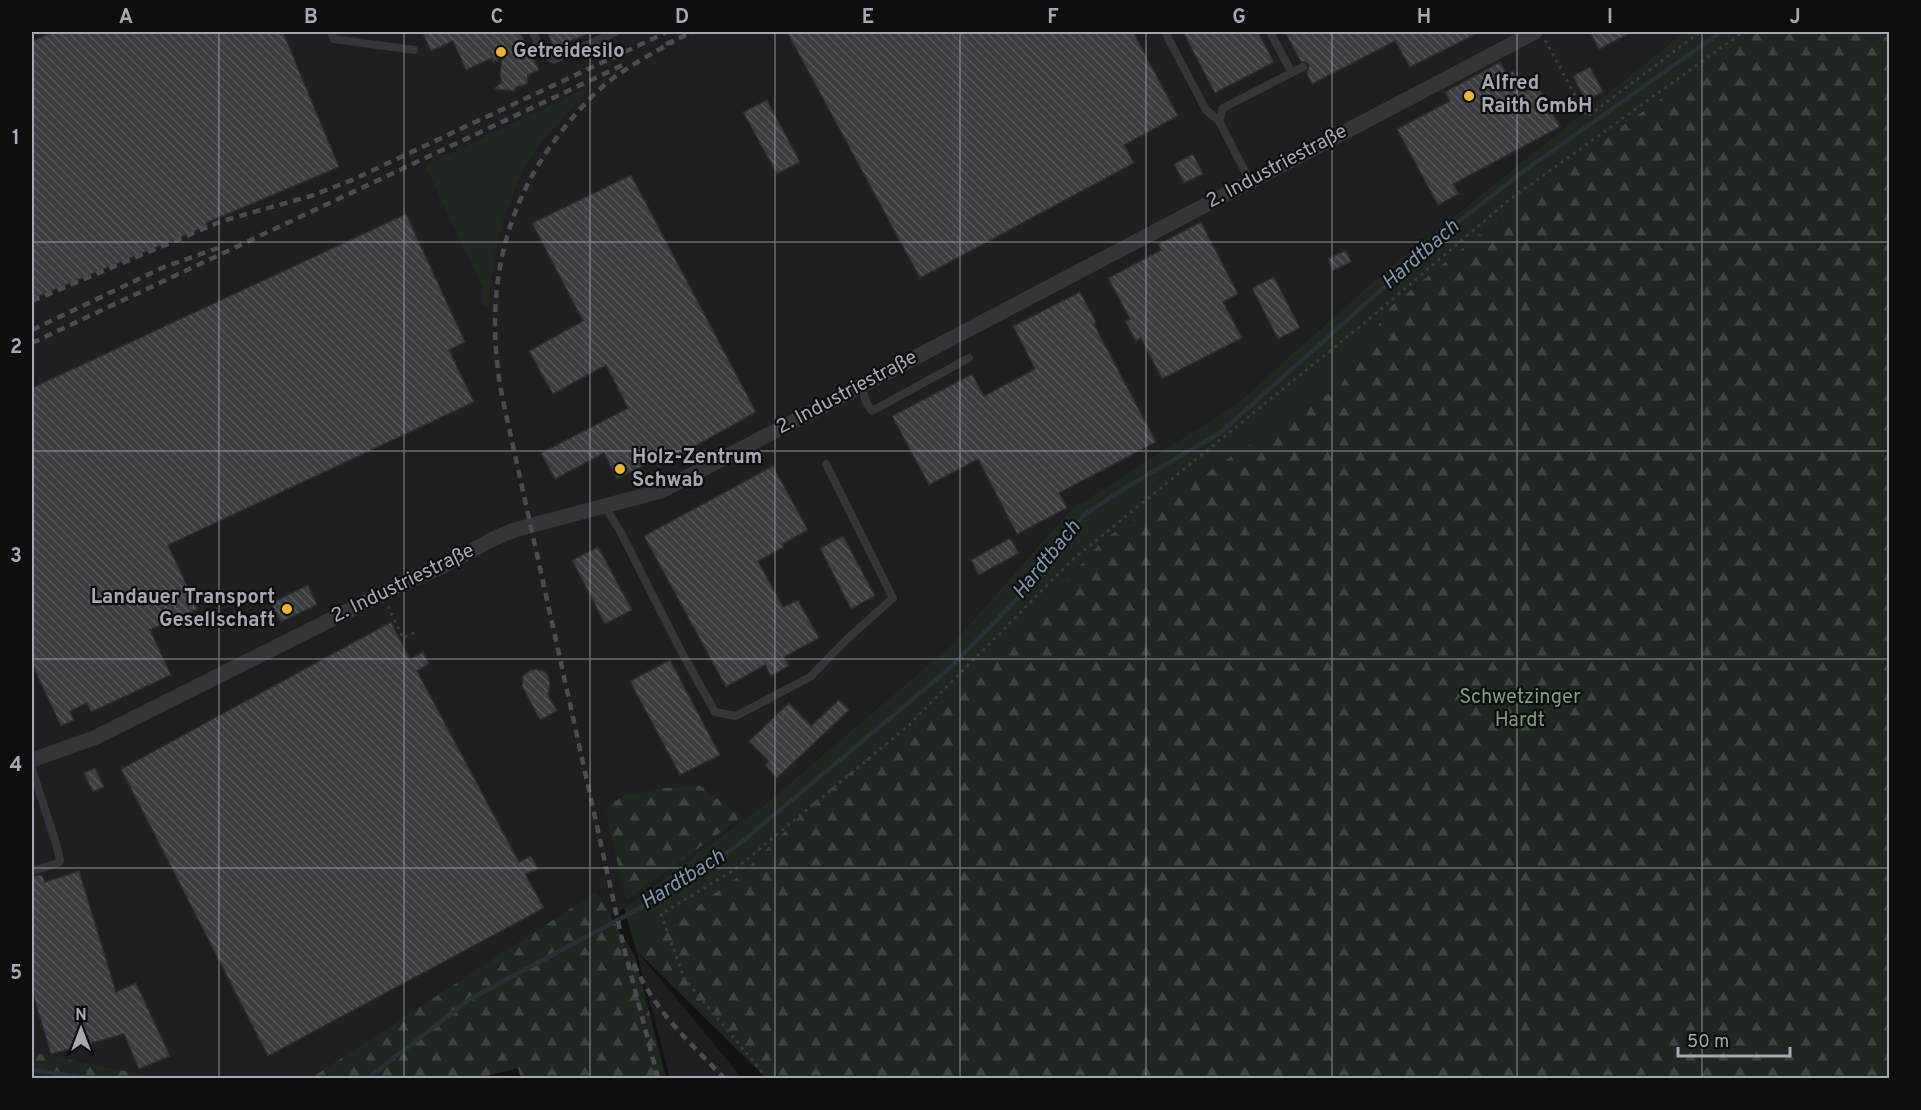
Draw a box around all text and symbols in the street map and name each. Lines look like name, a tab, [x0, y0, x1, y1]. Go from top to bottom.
text: A	[119, 5, 133, 31]
text: B	[304, 5, 318, 31]
text: C	[491, 5, 503, 31]
text: D	[675, 5, 689, 31]
text: E	[862, 5, 874, 31]
text: F	[1047, 5, 1059, 31]
text: G	[1232, 5, 1246, 31]
text: H	[1417, 5, 1431, 31]
text: I	[1607, 5, 1613, 31]
text: J	[1789, 5, 1801, 31]
place label: Getreidesilo	[513, 39, 625, 65]
marker: Getreidesilo	[494, 45, 508, 59]
place label: Alfred Raith GmbH	[1481, 71, 1593, 120]
marker: Alfred Raith GmbH	[1462, 89, 1476, 103]
street label: 2. Industriestraße	[1202, 119, 1352, 215]
text: 1	[12, 126, 20, 152]
water label: Hardtbach	[1377, 214, 1466, 296]
text: 2	[10, 335, 22, 361]
street label: 2. Industriestraße	[772, 345, 922, 441]
place label: Holz-Zentrum Schwab	[632, 445, 762, 494]
marker: Holz-Zentrum Schwab	[613, 462, 627, 476]
water label: Hardtbach	[1007, 514, 1087, 605]
street label: 2. Industriestraße	[327, 538, 479, 630]
text: 3	[10, 544, 22, 570]
place label: Landauer Transport Gesellschaft	[91, 585, 275, 634]
marker: Landauer Transport Gesellschaft	[280, 602, 294, 616]
park label: Schwetzinger Hardt	[1459, 685, 1581, 734]
text: 4	[10, 753, 22, 779]
water label: Hardtbach	[636, 843, 731, 916]
text: 5	[10, 961, 22, 987]
north arrow	[51, 999, 111, 1059]
text: N	[75, 1006, 87, 1026]
scale bar	[1678, 1020, 1790, 1058]
text: 50 m	[1687, 1031, 1729, 1054]

